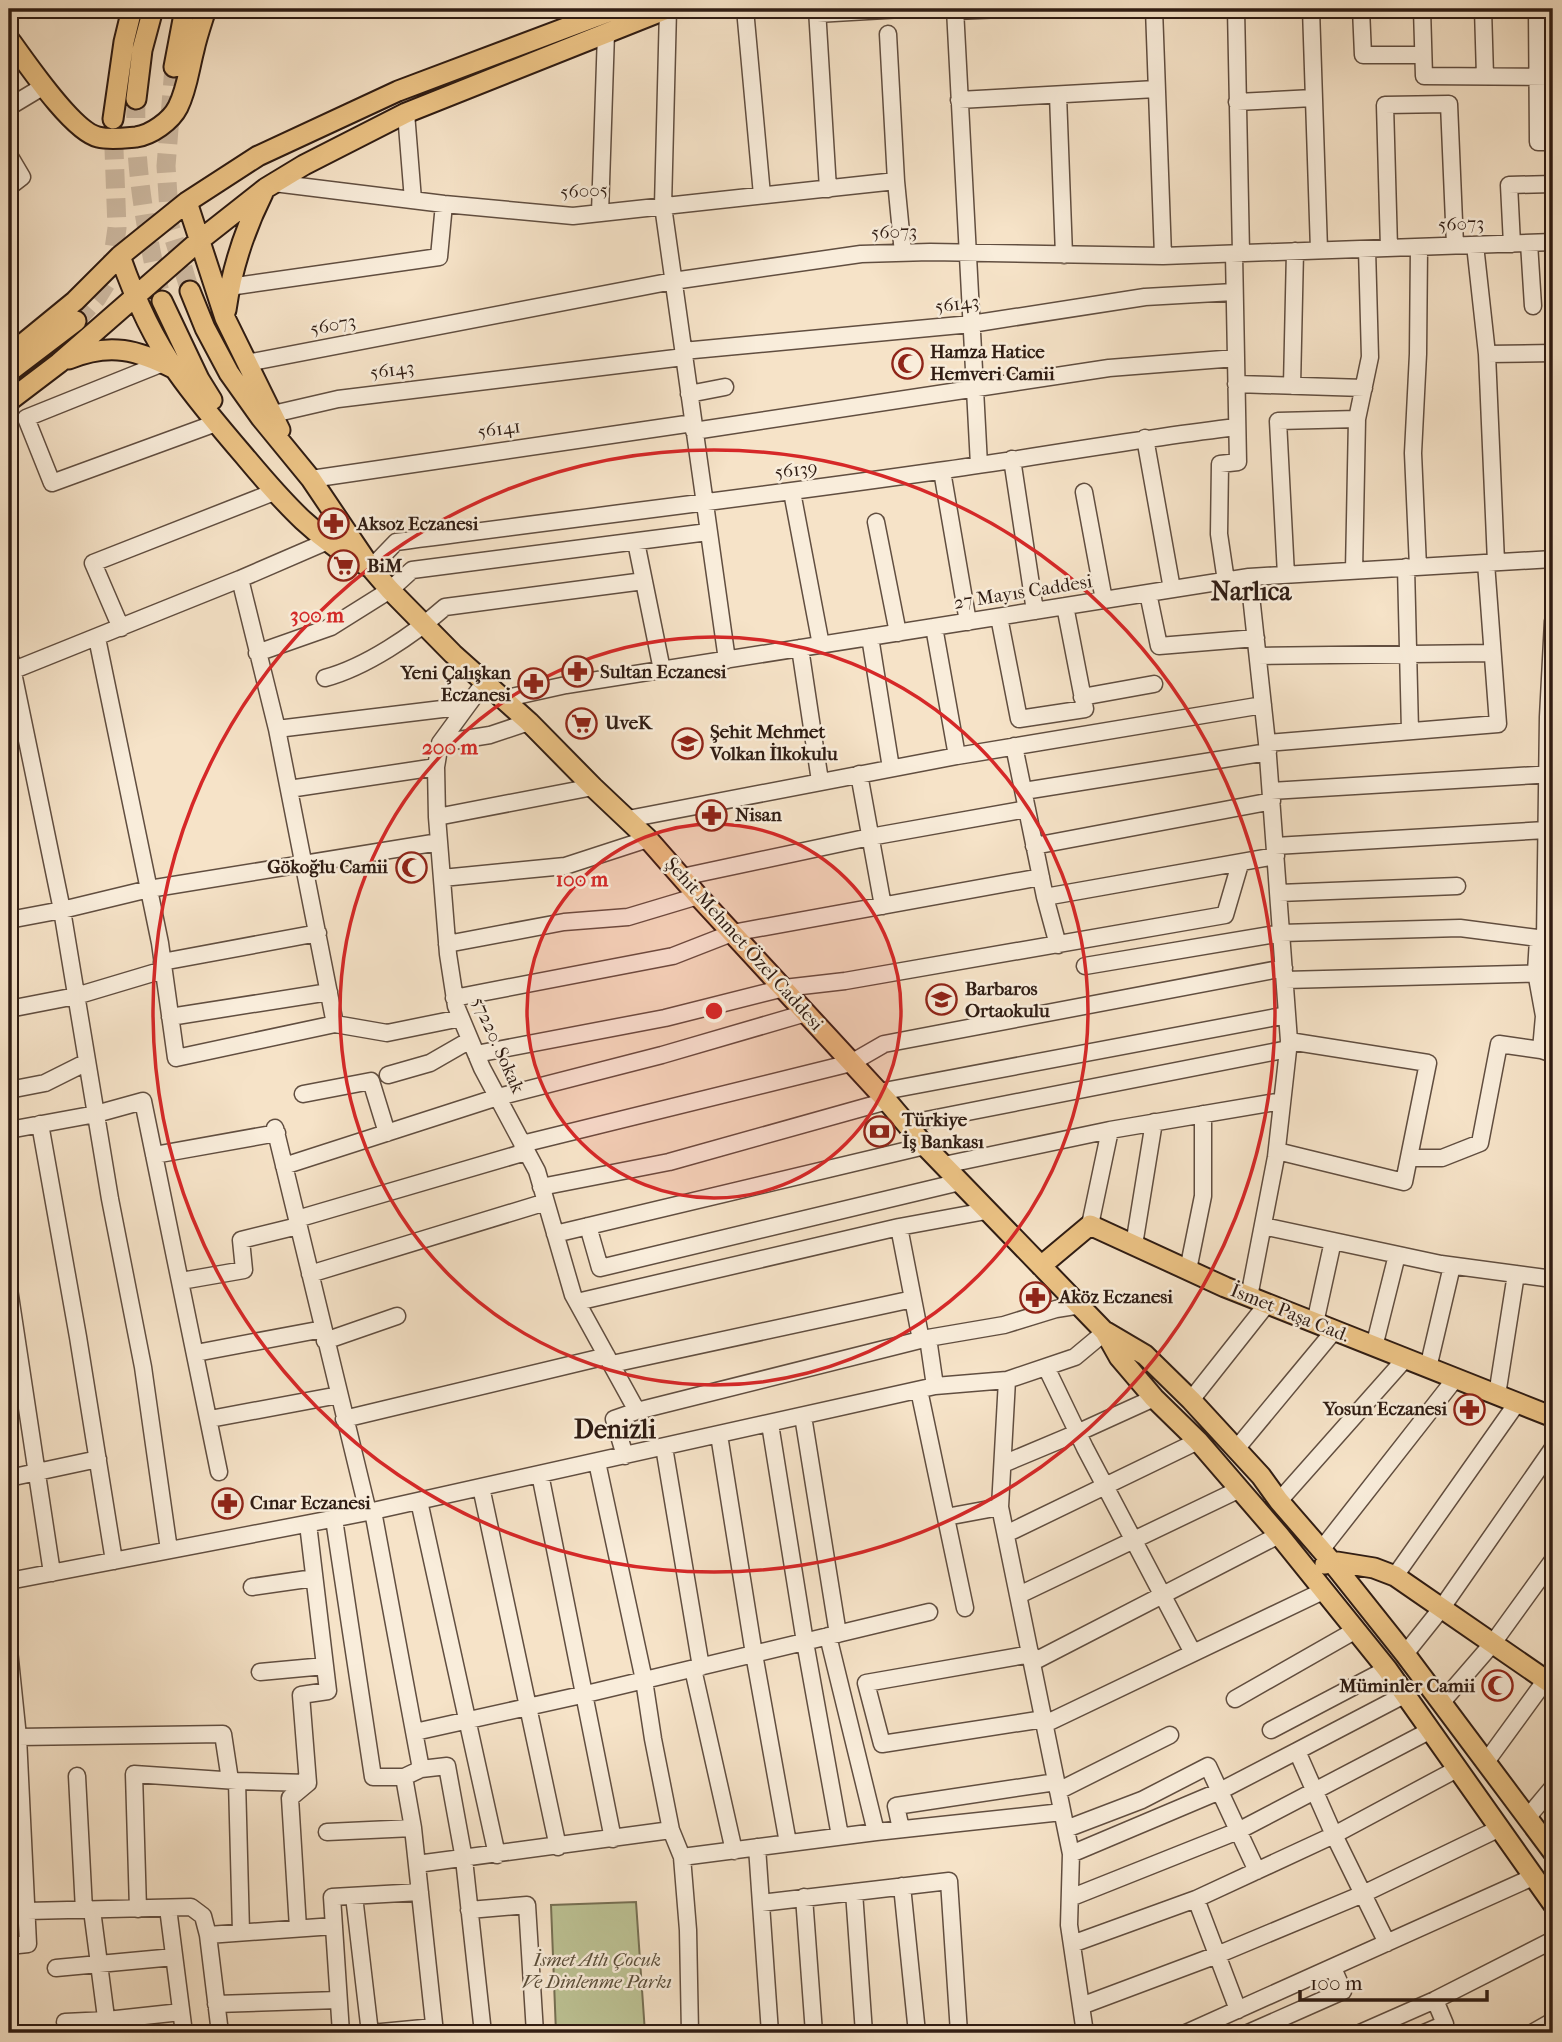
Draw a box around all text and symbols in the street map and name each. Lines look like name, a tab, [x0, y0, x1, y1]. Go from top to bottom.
street label: 56005	[560, 179, 608, 203]
street label: 56073	[1438, 212, 1484, 236]
street label: 56073	[871, 220, 917, 244]
street label: 56143	[934, 290, 980, 318]
street label: 56073	[308, 310, 358, 340]
place label: Hamza Hatice Hemveri Camii	[930, 341, 1055, 385]
mosque icon: Hamza Hatice Hemveri Camii	[890, 346, 924, 380]
street label: 56143	[369, 356, 415, 384]
street label: 56141	[476, 415, 522, 443]
street label: 56139	[773, 456, 819, 484]
pharmacy icon: Aksoz Eczanesi	[317, 507, 351, 541]
place label: Aksoz Eczanesi	[356, 513, 479, 535]
supermarket icon: BiM	[327, 549, 361, 583]
place label: BiM	[367, 555, 403, 577]
street label: 27 Mayıs Caddesi	[952, 570, 1094, 614]
district label: Narlıca	[1211, 576, 1292, 607]
text: 300 m	[290, 603, 344, 627]
pharmacy icon: Sultan Eczanesi	[560, 655, 594, 689]
place label: Sultan Eczanesi	[600, 661, 727, 683]
place label: Yeni Çalışkan Eczanesi	[400, 662, 512, 706]
pharmacy icon: Yeni Çalışkan Eczanesi	[517, 667, 551, 701]
supermarket icon: UveK	[565, 706, 599, 740]
place label: UveK	[604, 712, 653, 734]
place label: Şehit Mehmet Volkan İlkokulu	[709, 721, 838, 765]
school or university icon: Şehit Mehmet Volkan İlkokulu	[670, 726, 704, 760]
text: 200 m	[422, 735, 479, 759]
pharmacy icon: Nisan	[695, 798, 729, 832]
place label: Nisan	[735, 804, 783, 826]
mosque icon: Gökoğlu Camii	[394, 850, 428, 884]
street label: Şehit Mehmet Özel Caddesi	[660, 853, 828, 1035]
place label: Gökoğlu Camii	[267, 856, 388, 878]
text: 100 m	[556, 867, 609, 891]
place label: Barbaros Ortaokulu	[965, 978, 1050, 1022]
school or university icon: Barbaros Ortaokulu	[925, 983, 959, 1017]
street label: 57220. Sokak	[467, 994, 529, 1097]
centre of rings	[702, 999, 726, 1023]
place label: Türkiye İş Bankası	[901, 1109, 984, 1153]
bank icon: Türkiye İş Bankası	[862, 1114, 896, 1148]
street label: İsmet Paşa Cad.	[1227, 1279, 1353, 1347]
pharmacy icon: Aköz Eczanesi	[1019, 1280, 1053, 1314]
place label: Aköz Eczanesi	[1058, 1286, 1173, 1308]
pharmacy icon: Yosun Eczanesi	[1453, 1392, 1487, 1426]
place label: Yosun Eczanesi	[1322, 1398, 1447, 1420]
district label: Denizli	[574, 1414, 656, 1445]
pharmacy icon: Cınar Eczanesi	[210, 1486, 244, 1520]
place label: Cınar Eczanesi	[250, 1492, 371, 1514]
mosque icon: Müminler Camii	[1481, 1669, 1515, 1703]
place label: Müminler Camii	[1338, 1675, 1475, 1697]
park label: İsmet Atlı Çocuk Ve Dinlenme Parkı	[522, 1948, 672, 1993]
scale bar	[1300, 1958, 1487, 2002]
text: 100 m	[1310, 1971, 1363, 1995]

